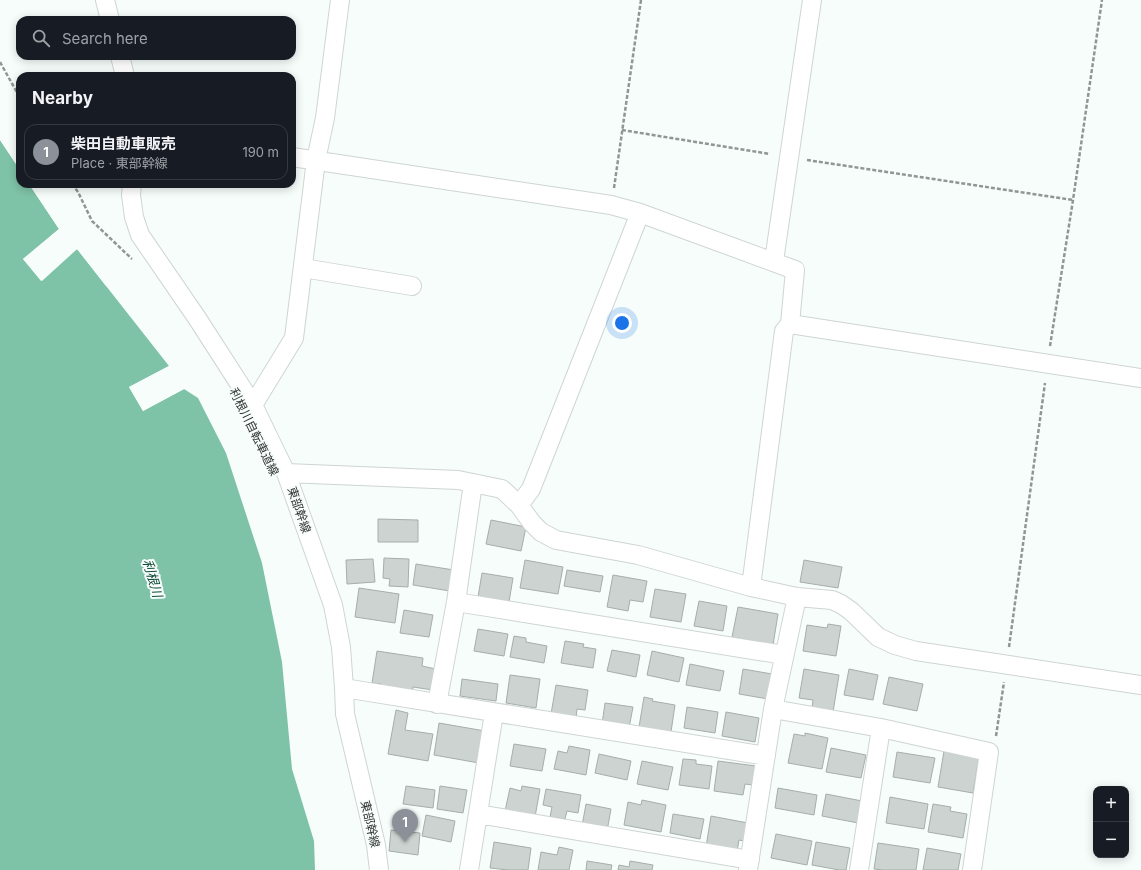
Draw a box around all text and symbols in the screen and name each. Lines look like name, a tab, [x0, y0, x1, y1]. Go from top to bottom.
search box	[16, 16, 296, 60]
icon: search	[30, 27, 52, 49]
text: Search here	[62, 29, 148, 48]
text: Nearby	[32, 88, 93, 108]
text: 柴田自動車販売	[71, 134, 176, 153]
text: 1	[43, 144, 49, 160]
text: 190 m	[242, 144, 279, 160]
text: Place · 東部幹線	[71, 155, 168, 171]
your location	[612, 313, 632, 333]
street label: 利根川自転車道線	[227, 385, 282, 478]
street label: 東部幹線	[285, 485, 314, 535]
water label: 利根川	[140, 557, 167, 601]
map controls	[1093, 786, 1129, 858]
button: +	[1093, 786, 1129, 822]
street label: 東部幹線	[358, 799, 383, 849]
pin: 1	[392, 809, 418, 842]
button: −	[1093, 822, 1129, 858]

